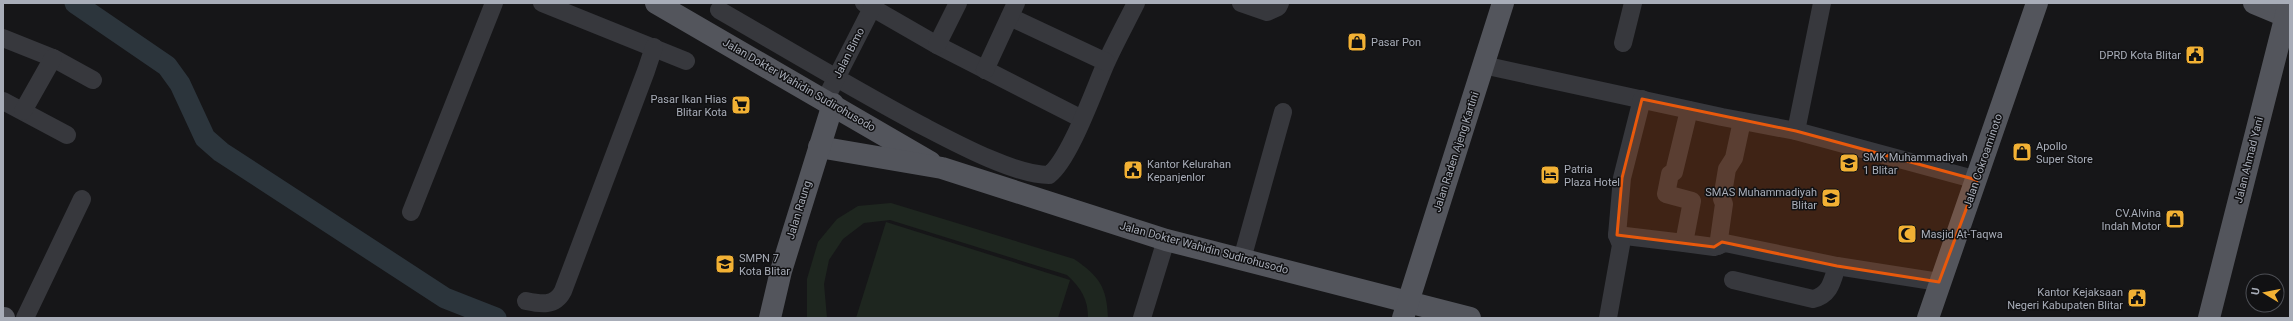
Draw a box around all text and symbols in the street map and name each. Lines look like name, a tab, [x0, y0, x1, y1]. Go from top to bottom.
street label: Jalan Bimo	[831, 26, 867, 80]
shop icon: Pasar Pon	[1346, 31, 1368, 53]
street label: Jalan Dokter Wahidin Sudirohusodo	[720, 36, 878, 134]
place label: Pasar Pon	[1371, 36, 1421, 49]
public building icon: DPRD Kota Blitar	[2184, 44, 2206, 66]
place label: DPRD Kota Blitar	[2099, 49, 2181, 62]
street label: Jalan Raden Ajeng Kartini	[1430, 90, 1482, 214]
place label: Pasar Ikan Hias Blitar Kota	[650, 93, 727, 119]
supermarket icon: Pasar Ikan Hias Blitar Kota	[730, 94, 752, 116]
street label: Jalan Cokroaminoto	[1961, 112, 2005, 210]
street label: Jalan Ahmad Yani	[2232, 116, 2266, 204]
place label: Apollo Super Store	[2036, 140, 2093, 166]
shop icon: Apollo Super Store	[2011, 141, 2033, 163]
place label: SMK Muhammadiyah 1 Blitar	[1863, 151, 1968, 177]
school or university icon: SMK Muhammadiyah 1 Blitar	[1838, 152, 1860, 174]
place label: Kantor Kelurahan Kepanjenlor	[1147, 158, 1231, 184]
public building icon: Kantor Kelurahan Kepanjenlor	[1122, 159, 1144, 181]
place label: Patria Plaza Hotel	[1564, 163, 1620, 189]
hotel icon: Patria Plaza Hotel	[1539, 164, 1561, 186]
street label: Jalan Raung	[784, 179, 814, 241]
place label: SMAS Muhammadiyah Blitar	[1705, 186, 1817, 212]
school or university icon: SMAS Muhammadiyah Blitar	[1820, 187, 1842, 209]
place label: CV.Alvina Indah Motor	[2102, 207, 2161, 233]
shop icon: CV.Alvina Indah Motor	[2164, 208, 2186, 230]
street label: Jalan Dokter Wahidin Sudirohusodo	[1118, 219, 1290, 277]
mosque icon: Masjid At-Taqwa	[1896, 223, 1918, 245]
place label: Masjid At-Taqwa	[1921, 228, 2003, 241]
place label: SMPN 7 Kota Blitar	[739, 252, 790, 278]
school or university icon: SMPN 7 Kota Blitar	[714, 253, 736, 275]
north arrow	[2245, 273, 2285, 313]
place label: Kantor Kejaksaan Negeri Kabupaten Blitar	[2007, 286, 2123, 312]
public building icon: Kantor Kejaksaan Negeri Kabupaten Blitar	[2126, 287, 2148, 309]
text: U	[2249, 287, 2263, 296]

